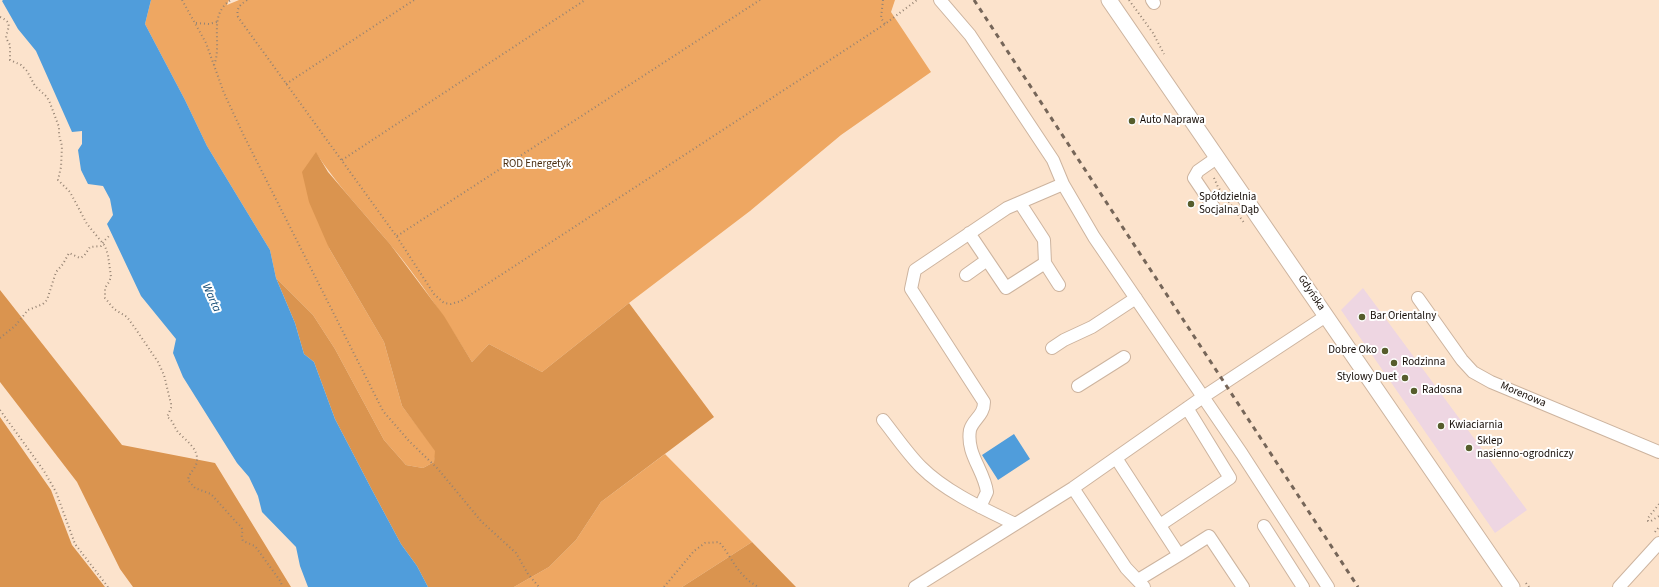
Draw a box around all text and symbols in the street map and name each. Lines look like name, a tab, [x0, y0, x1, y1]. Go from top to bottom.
place label: Auto Naprawa	[1140, 114, 1205, 128]
marker: Auto Naprawa	[1127, 116, 1137, 126]
park label: ROD Energetyk	[503, 158, 571, 172]
place label: Spółdzielnia Socjalna Dąb	[1199, 191, 1259, 217]
marker: Spółdzielnia Socjalna Dąb	[1186, 199, 1196, 209]
street label: Gdyńska	[1294, 273, 1328, 313]
water label: Warta	[198, 282, 224, 314]
place label: Bar Orientalny	[1370, 310, 1436, 324]
marker: Bar Orientalny	[1357, 312, 1367, 322]
place label: Dobre Oko	[1328, 344, 1377, 358]
marker: Dobre Oko	[1380, 346, 1390, 356]
place label: Rodzinna	[1402, 356, 1445, 370]
marker: Rodzinna	[1389, 358, 1399, 368]
place label: Stylowy Duet	[1337, 371, 1397, 385]
marker: Stylowy Duet	[1400, 373, 1410, 383]
street label: Morenowa	[1498, 379, 1548, 411]
place label: Radosna	[1422, 384, 1462, 398]
marker: Radosna	[1409, 386, 1419, 396]
place label: Kwiaciarnia	[1449, 419, 1503, 433]
marker: Kwiaciarnia	[1436, 421, 1446, 431]
place label: Sklep nasienno-ogrodniczy	[1477, 435, 1574, 461]
marker: Sklep nasienno-ogrodniczy	[1464, 443, 1474, 453]

